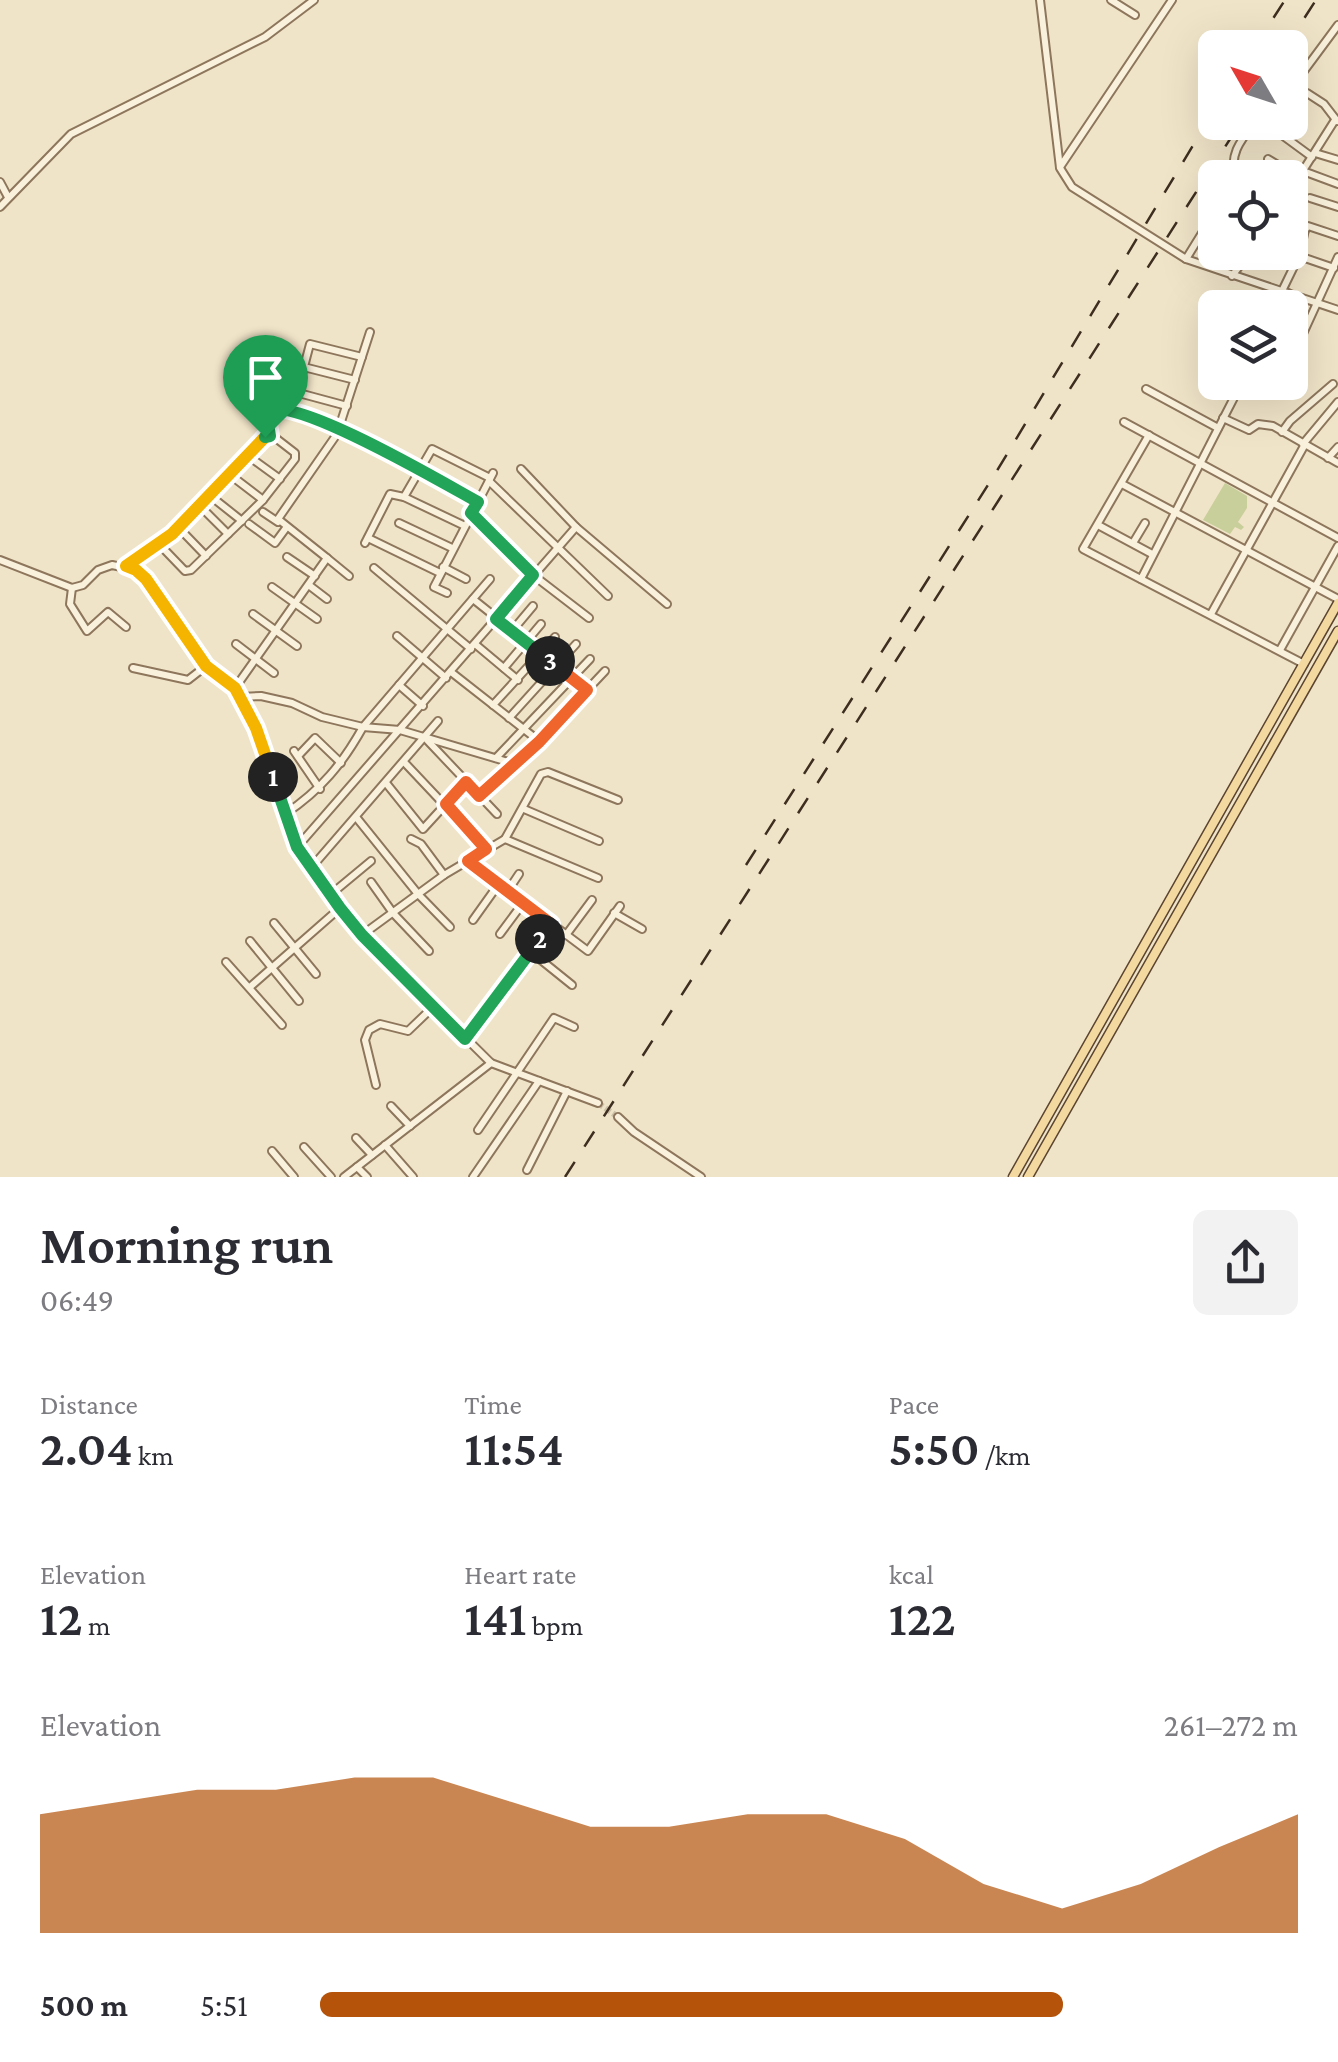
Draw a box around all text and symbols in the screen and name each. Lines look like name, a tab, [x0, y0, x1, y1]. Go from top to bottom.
north arrow	[1198, 30, 1308, 140]
map controls	[1198, 30, 1308, 400]
button: locate	[1198, 160, 1308, 270]
button: layers	[1198, 290, 1308, 400]
pin	[223, 335, 308, 438]
icon: arrive	[238, 350, 293, 405]
pin: 3	[525, 636, 575, 686]
text: 3	[543, 645, 557, 676]
pin: 1	[248, 752, 298, 802]
text: 1	[268, 761, 278, 792]
pin: 2	[515, 914, 565, 964]
text: 2	[533, 923, 547, 954]
button: share	[1193, 1210, 1298, 1315]
text: Morning run	[40, 1214, 333, 1275]
text: 06:49	[40, 1282, 114, 1318]
text: Distance	[40, 1389, 138, 1420]
text: Time	[464, 1389, 522, 1420]
text: Pace	[889, 1389, 939, 1420]
text: 2.04	[40, 1420, 133, 1476]
text: 11:54	[464, 1420, 564, 1476]
text: 5:50	[889, 1420, 979, 1476]
text: km	[133, 1440, 174, 1471]
text: /km	[979, 1440, 1031, 1471]
text: Elevation	[40, 1559, 146, 1590]
text: Heart rate	[464, 1559, 576, 1590]
text: kcal	[889, 1559, 934, 1590]
text: 12	[40, 1590, 83, 1646]
text: 141	[464, 1590, 526, 1646]
text: 122	[889, 1590, 956, 1646]
text: m	[83, 1610, 110, 1641]
text: bpm	[526, 1610, 583, 1641]
text: Elevation	[40, 1707, 161, 1743]
text: 261–272 m	[1164, 1707, 1298, 1743]
text: 500 m	[40, 1987, 128, 2023]
text: 5:51	[200, 1987, 248, 2023]

